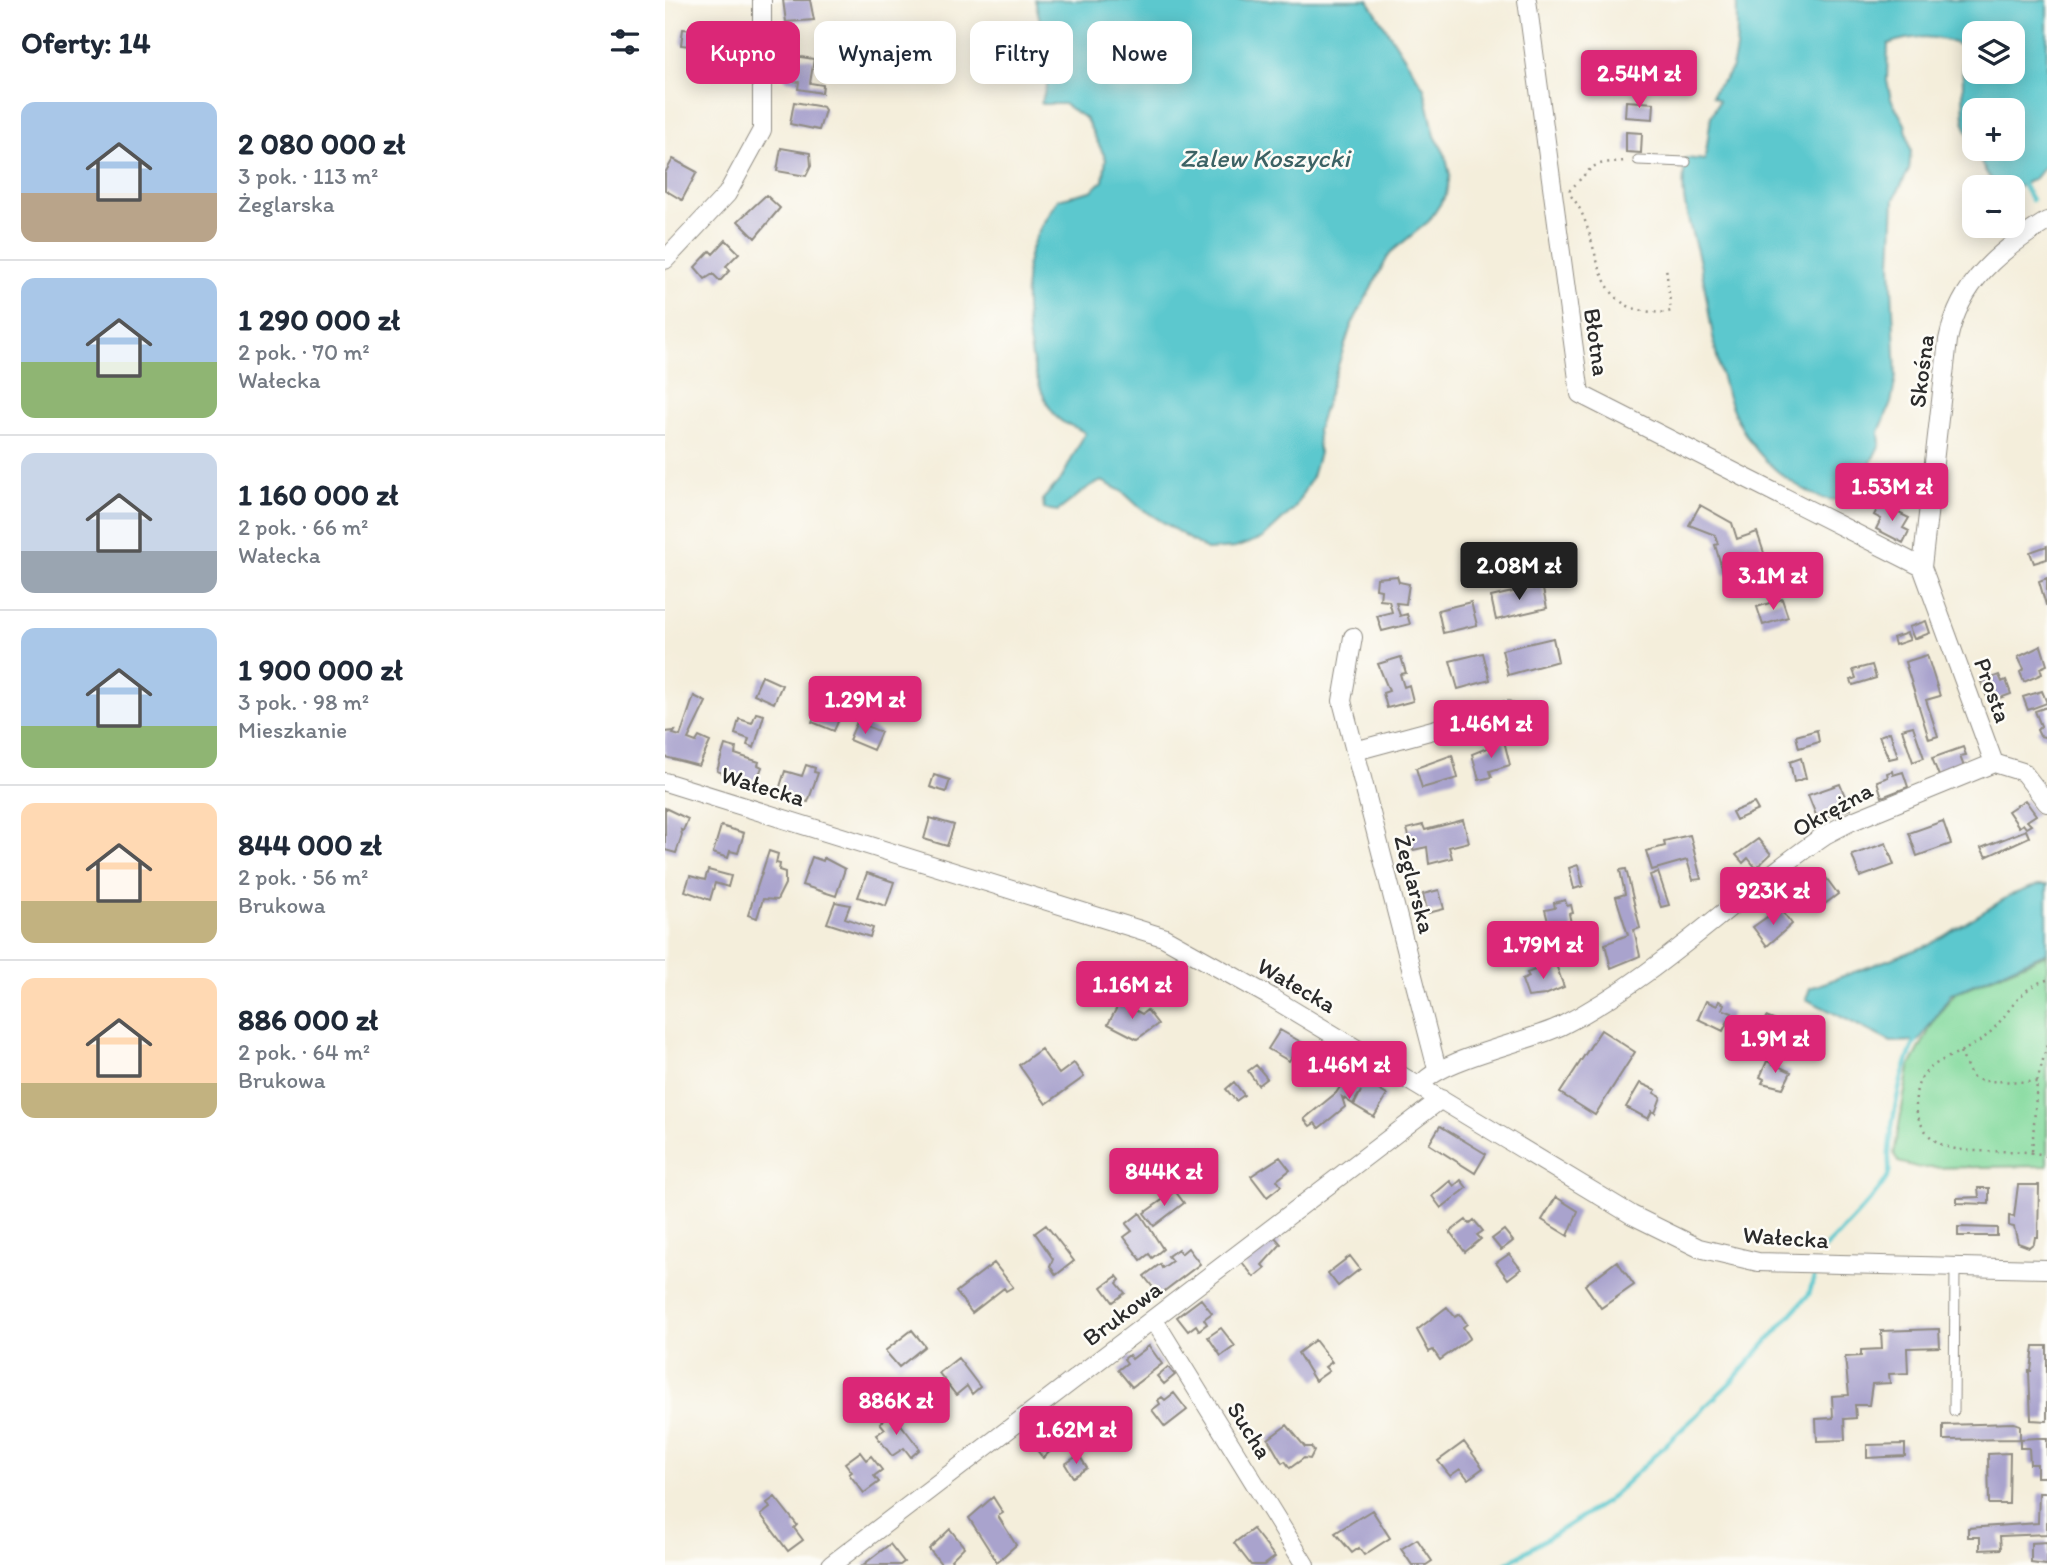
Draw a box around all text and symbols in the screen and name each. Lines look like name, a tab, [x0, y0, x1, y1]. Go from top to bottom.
chip: Kupno	[686, 21, 800, 84]
chip: Wynajem	[814, 21, 956, 84]
chip: Filtry	[970, 21, 1073, 84]
chip: Nowe	[1087, 21, 1192, 84]
map controls	[1962, 21, 2025, 238]
button: layers	[1962, 21, 2025, 84]
icon: filters	[606, 23, 644, 61]
text: Oferty: 14	[21, 24, 150, 61]
pin: 2.54M zł	[1567, 50, 1711, 110]
text: 2.54M zł	[1597, 59, 1681, 87]
button: +	[1962, 98, 2025, 161]
text: 2 080 000 zł	[238, 125, 405, 162]
icon: home	[77, 130, 161, 214]
water label: Zalew Koszycki	[1180, 142, 1352, 174]
text: 3 pok. · 113 m²	[238, 162, 378, 190]
button: −	[1962, 175, 2025, 238]
text: Żeglarska	[238, 190, 335, 218]
text: 1 290 000 zł	[238, 301, 400, 338]
icon: home	[77, 306, 161, 390]
street label: Błotna	[1578, 306, 1616, 378]
street label: Skośna	[1902, 333, 1940, 409]
text: 2 pok. · 70 m²	[238, 338, 370, 366]
text: Wałecka	[238, 366, 321, 394]
pin: 1.53M zł	[1820, 463, 1964, 523]
text: 1.53M zł	[1851, 472, 1933, 500]
text: 1 160 000 zł	[238, 476, 398, 513]
icon: home	[77, 481, 161, 565]
text: 2 pok. · 66 m²	[238, 513, 369, 541]
text: Wałecka	[238, 541, 321, 569]
pin: 2.08M zł	[1447, 542, 1591, 602]
text: 2.08M zł	[1476, 551, 1562, 579]
pin: 3.1M zł	[1708, 552, 1838, 612]
text: 3.1M zł	[1738, 561, 1808, 589]
text: 1 900 000 zł	[238, 651, 403, 688]
street label: Prosta	[1968, 654, 2018, 727]
icon: home	[77, 656, 161, 740]
pin: 1.29M zł	[793, 676, 937, 736]
text: 1.29M zł	[825, 685, 905, 713]
text: 3 pok. · 98 m²	[238, 688, 369, 716]
pin: 1.46M zł	[1419, 700, 1563, 760]
text: 1.46M zł	[1450, 709, 1532, 737]
text: Mieszkanie	[238, 716, 347, 744]
street label: Wałecka	[717, 760, 809, 813]
street label: Okrężna	[1787, 775, 1878, 843]
text: 844 000 zł	[238, 826, 382, 863]
icon: home	[77, 831, 161, 915]
street label: Żeglarska	[1388, 832, 1442, 937]
text: 2 pok. · 56 m²	[238, 863, 368, 891]
pin: 923K zł	[1708, 867, 1838, 927]
text: 923K zł	[1736, 876, 1810, 904]
text: Brukowa	[238, 891, 326, 919]
pin: 1.79M zł	[1471, 922, 1615, 981]
text: 1.79M zł	[1503, 930, 1583, 958]
street label: Wałecka	[1252, 951, 1342, 1019]
pin: 1.16M zł	[1060, 962, 1204, 1021]
text: 1.16M zł	[1092, 970, 1172, 998]
text: 886 000 zł	[238, 1001, 378, 1038]
icon: home	[77, 1006, 161, 1090]
pin: 1.9M zł	[1710, 1016, 1840, 1075]
text: 1.9M zł	[1741, 1024, 1809, 1052]
text: 2 pok. · 64 m²	[238, 1038, 370, 1066]
pin: 1.46M zł	[1277, 1042, 1421, 1101]
text: 1.46M zł	[1308, 1050, 1390, 1078]
text: Brukowa	[238, 1066, 326, 1094]
pin: 844K zł	[1099, 1148, 1229, 1208]
text: 844K zł	[1125, 1157, 1203, 1185]
street label: Wałecka	[1742, 1220, 1831, 1255]
street label: Brukowa	[1077, 1274, 1168, 1352]
pin: 886K zł	[831, 1378, 961, 1437]
text: 886K zł	[859, 1386, 933, 1414]
street label: Sucha	[1221, 1396, 1279, 1464]
pin: 1.62M zł	[1004, 1406, 1148, 1466]
text: 1.62M zł	[1035, 1415, 1117, 1443]

